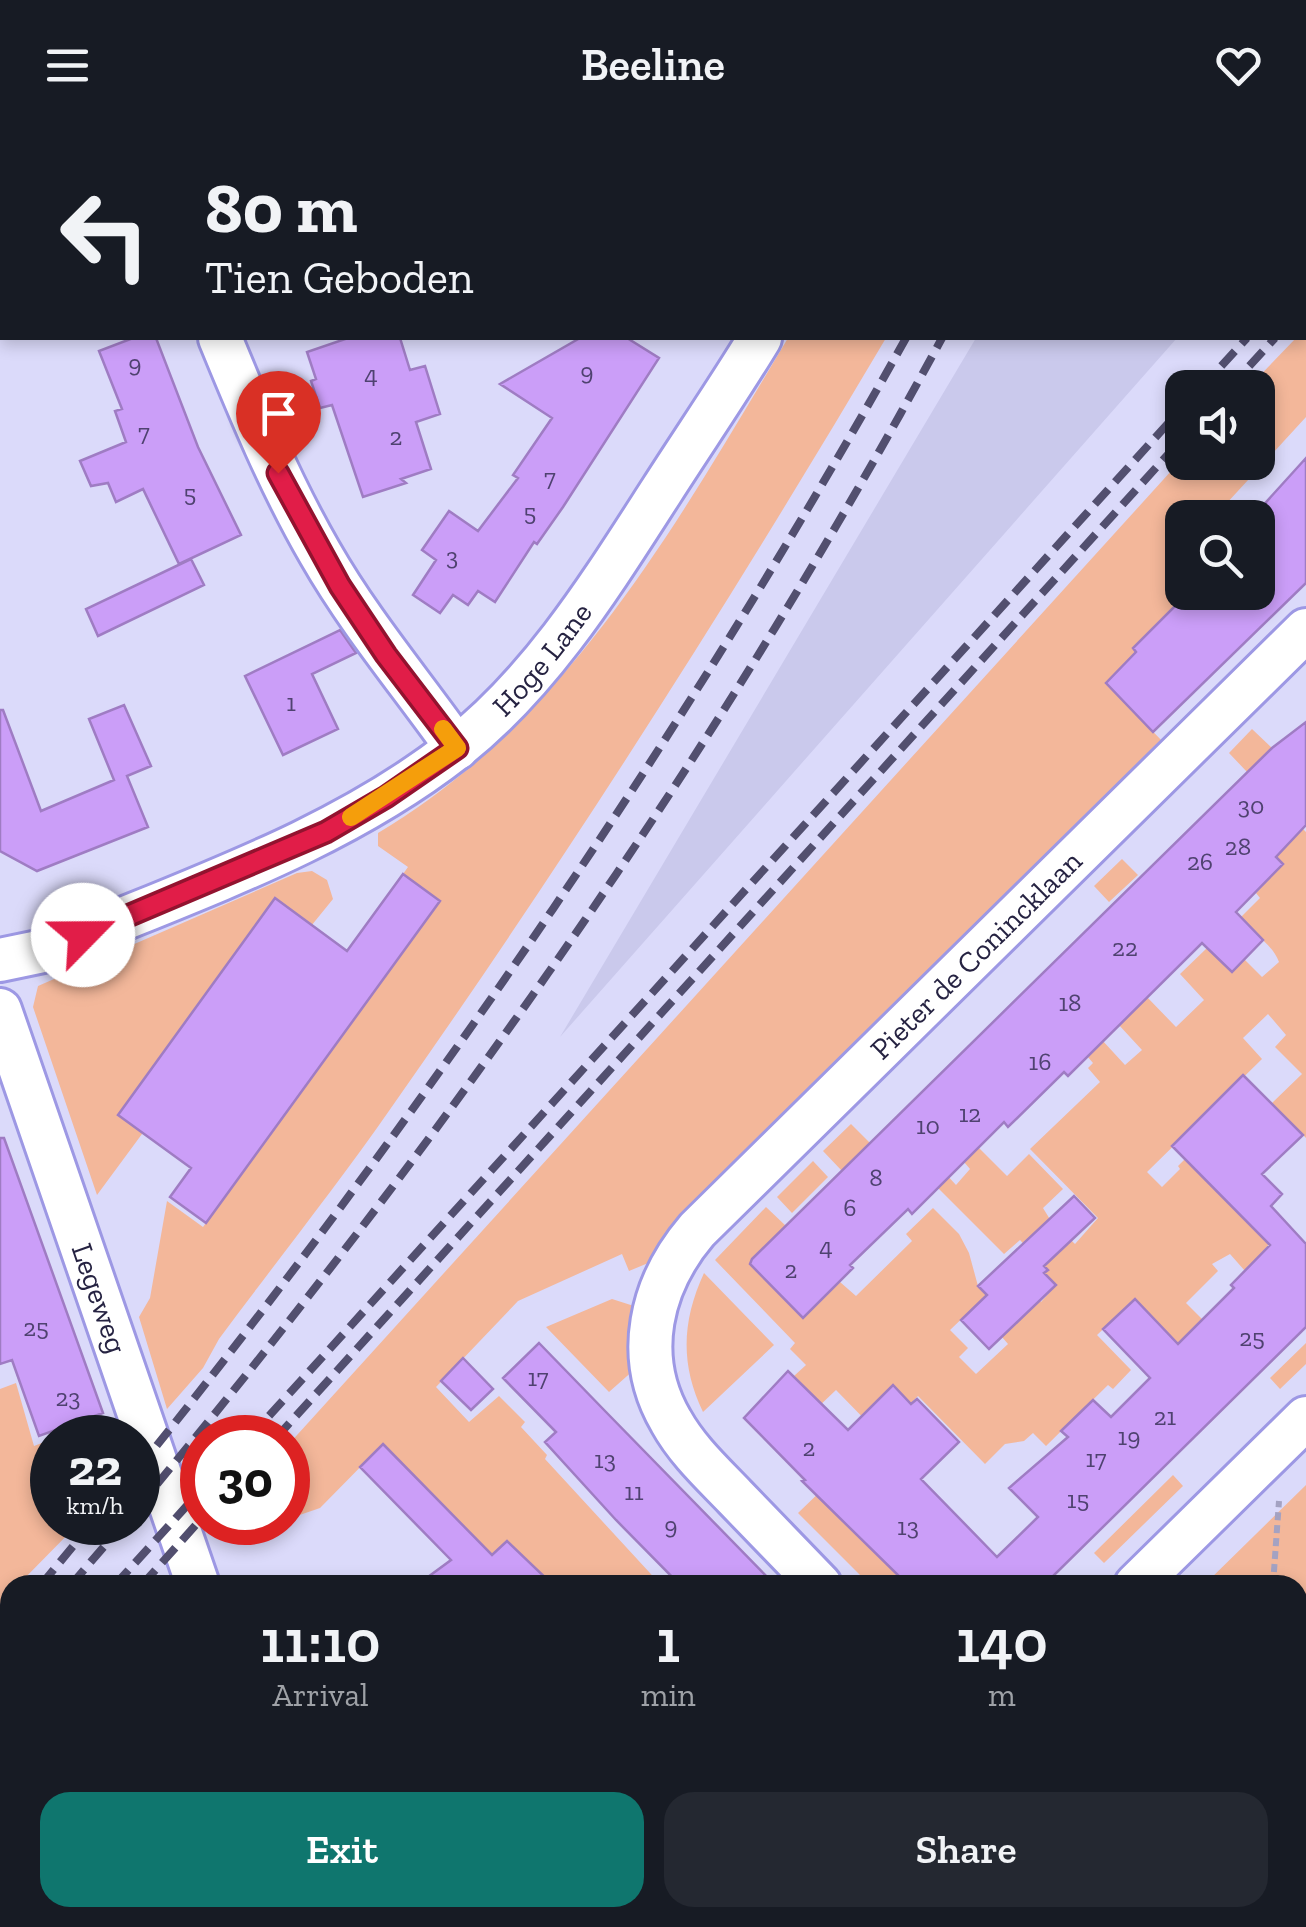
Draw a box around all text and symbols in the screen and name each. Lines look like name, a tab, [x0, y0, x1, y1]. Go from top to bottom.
icon: menu	[40, 38, 95, 93]
text: Beeline	[581, 38, 725, 92]
icon: heart	[1211, 38, 1266, 93]
text: 80 m	[205, 166, 357, 250]
icon: left	[40, 170, 170, 300]
text: Tien Geboden	[205, 251, 474, 305]
house number: 9	[128, 348, 142, 378]
house number: 9	[580, 356, 594, 386]
house number: 4	[364, 359, 378, 389]
map controls	[1165, 370, 1275, 610]
button: sound	[1165, 370, 1275, 480]
pin	[236, 371, 321, 474]
icon: arrive	[251, 386, 306, 441]
house number: 7	[138, 417, 150, 447]
house number: 2	[390, 421, 402, 451]
house number: 7	[544, 462, 556, 492]
house number: 5	[184, 478, 196, 508]
house number: 5	[524, 497, 536, 527]
button: search	[1165, 500, 1275, 610]
house number: 3	[446, 541, 458, 571]
street label: Hoge Lane	[485, 596, 600, 724]
house number: 1	[286, 687, 296, 717]
house number: 30	[1238, 790, 1264, 820]
house number: 28	[1225, 831, 1251, 861]
street label: Pieter de Conincklaan	[863, 843, 1089, 1067]
house number: 26	[1187, 846, 1213, 876]
position arrow	[31, 883, 135, 987]
house number: 22	[1112, 932, 1138, 962]
house number: 18	[1058, 987, 1082, 1017]
house number: 16	[1029, 1046, 1051, 1076]
house number: 12	[959, 1098, 981, 1128]
house number: 10	[916, 1110, 940, 1140]
house number: 8	[869, 1162, 883, 1192]
house number: 6	[843, 1192, 857, 1222]
house number: 4	[819, 1231, 833, 1261]
street label: Legeweg	[64, 1239, 135, 1358]
house number: 2	[785, 1254, 797, 1284]
house number: 25	[23, 1312, 49, 1342]
house number: 25	[1239, 1322, 1265, 1352]
house number: 17	[528, 1362, 549, 1392]
house number: 23	[55, 1382, 81, 1412]
house number: 21	[1154, 1401, 1177, 1431]
speed limit sign: 30	[180, 1415, 310, 1545]
house number: 19	[1118, 1421, 1140, 1451]
house number: 2	[803, 1432, 815, 1462]
text: 22	[68, 1438, 122, 1498]
house number: 17	[1086, 1443, 1107, 1473]
house number: 13	[594, 1444, 616, 1474]
house number: 11	[624, 1476, 644, 1506]
house number: 15	[1067, 1484, 1089, 1514]
text: km/h	[66, 1490, 124, 1520]
house number: 9	[664, 1510, 678, 1540]
house number: 13	[897, 1511, 919, 1541]
text: 11:10	[260, 1605, 381, 1677]
text: 1	[656, 1605, 680, 1677]
text: 140	[956, 1605, 1048, 1677]
text: Arrival	[272, 1676, 369, 1714]
text: min	[641, 1676, 696, 1714]
text: m	[988, 1676, 1016, 1714]
button: Exit	[40, 1792, 644, 1907]
button: Share	[664, 1792, 1268, 1907]

